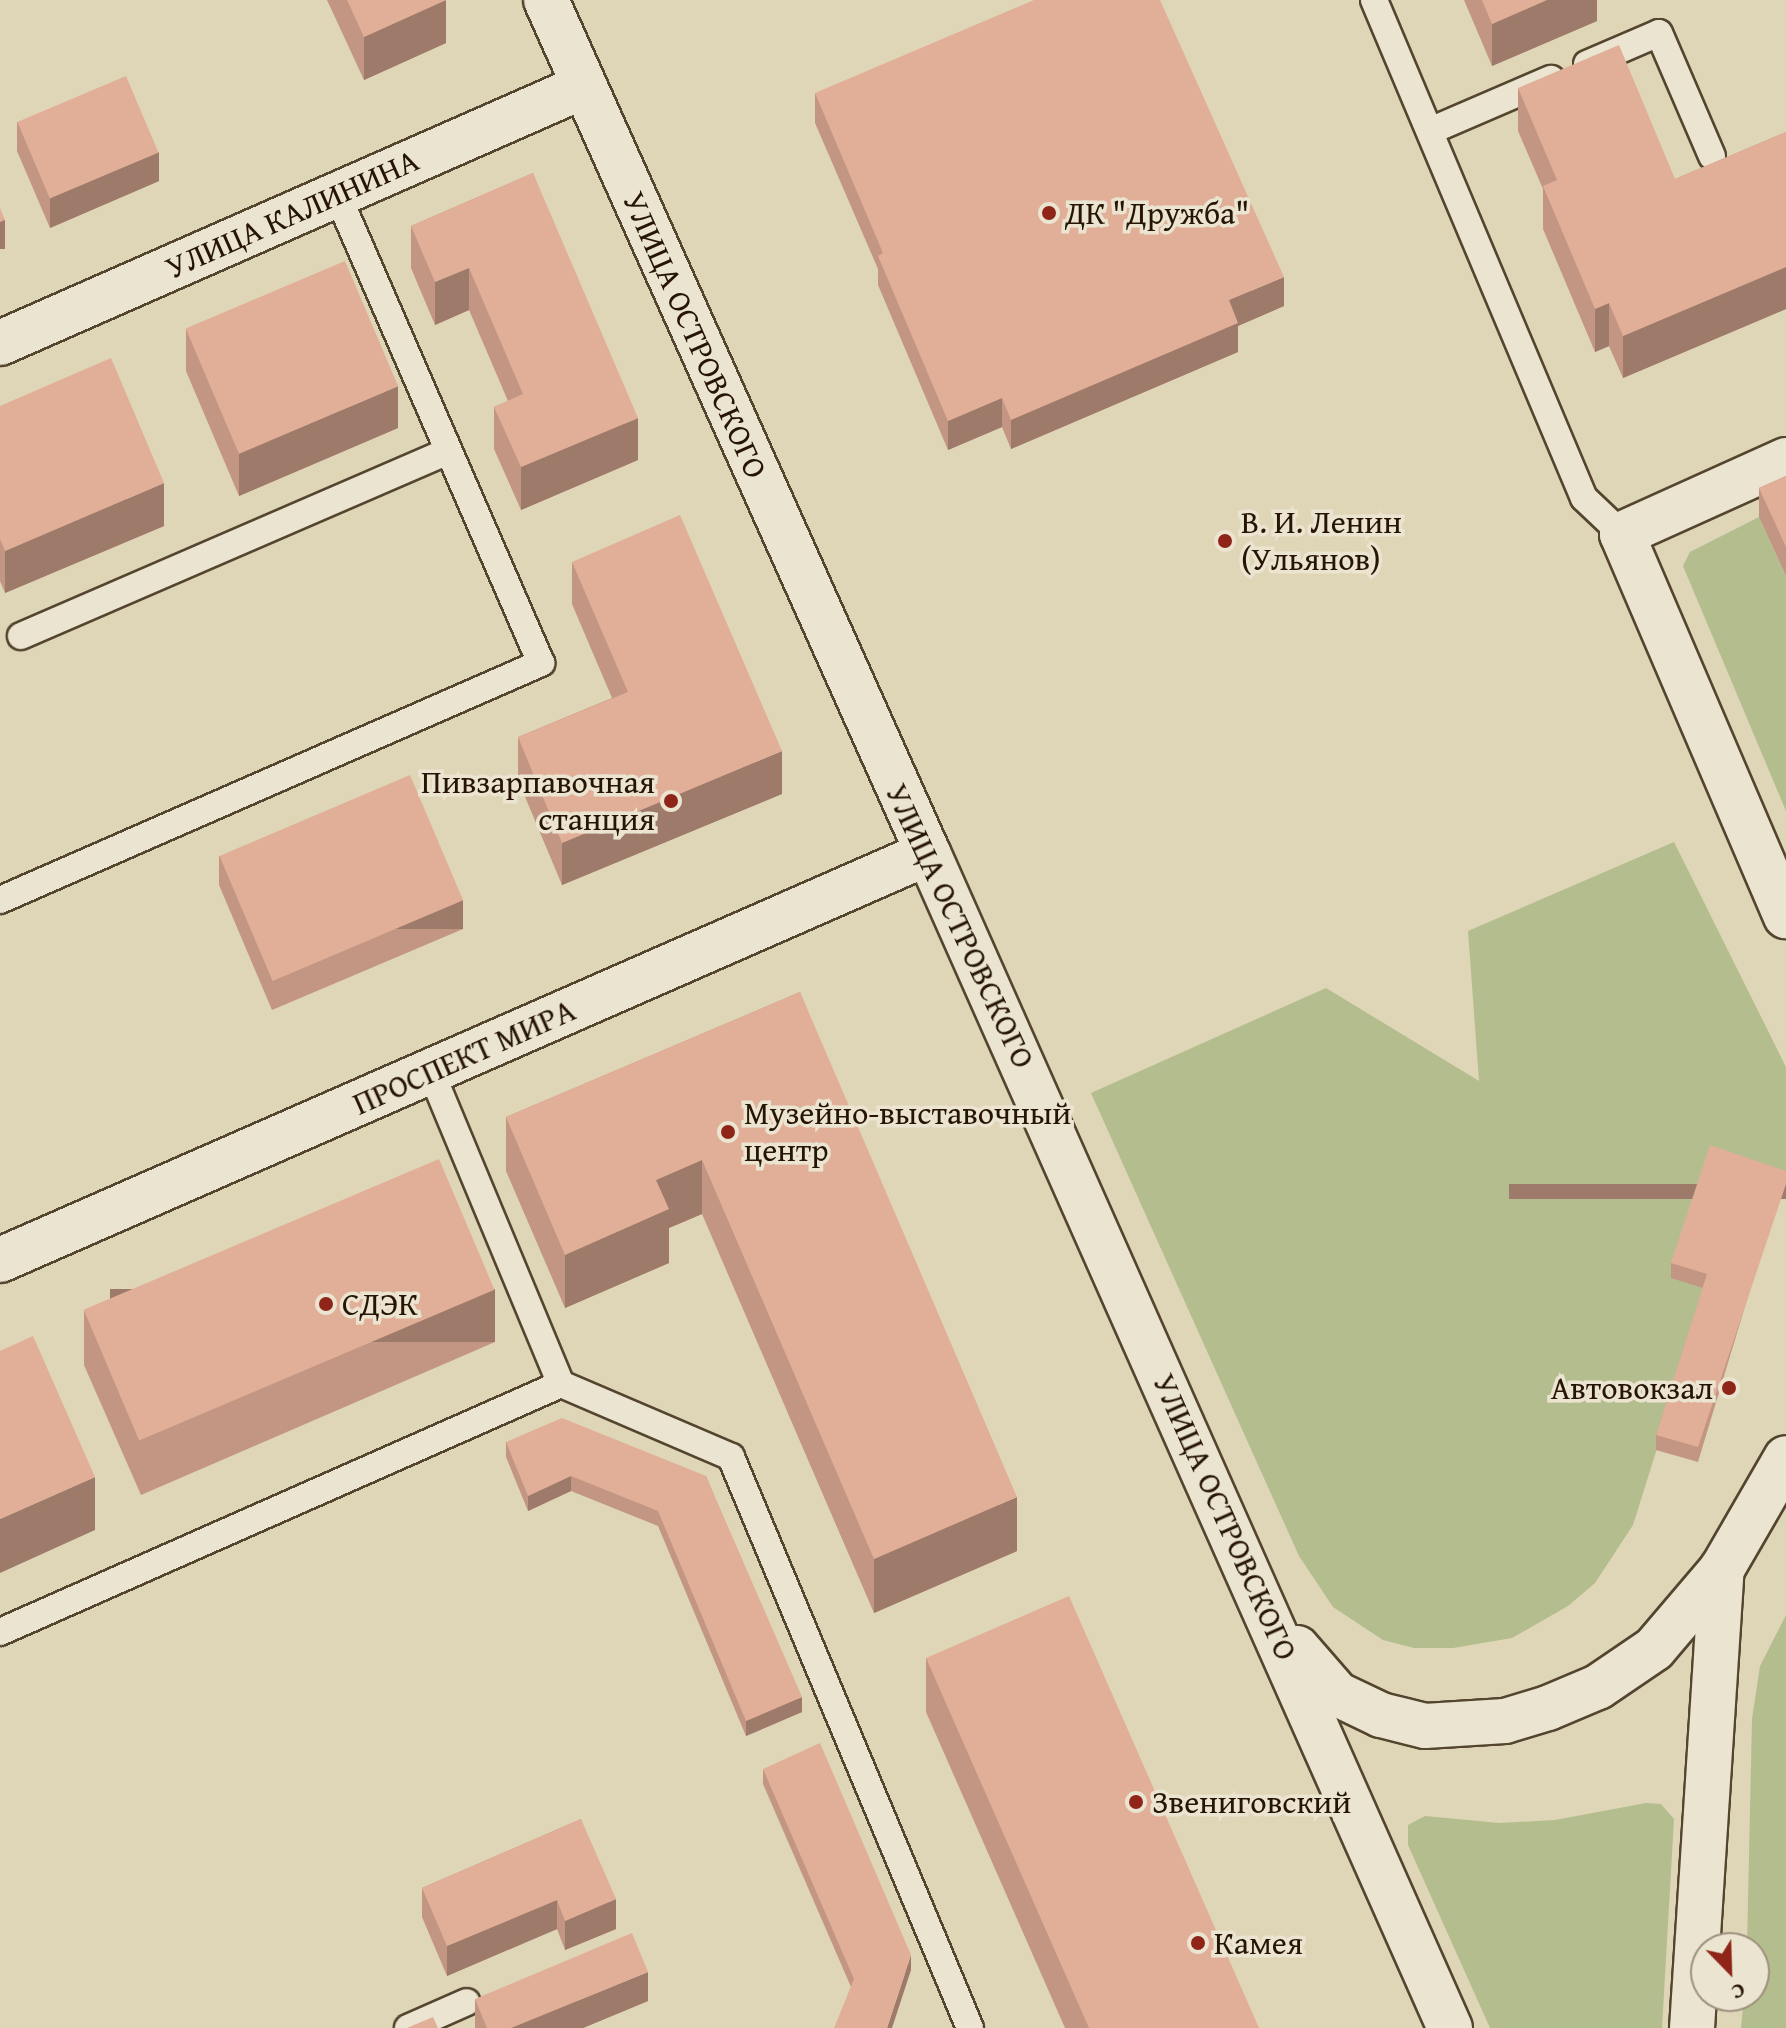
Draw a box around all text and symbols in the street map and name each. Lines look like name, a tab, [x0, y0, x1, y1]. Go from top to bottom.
street label: УЛИЦА КАЛИНИНА	[160, 141, 424, 287]
street label: УЛИЦА ОСТРОВСКОГО	[615, 186, 775, 484]
place label: ДК "Дружба"	[1065, 194, 1249, 232]
marker: ДК "Дружба"	[1040, 204, 1058, 222]
place label: В. И. Ленин (Ульянов)	[1241, 504, 1402, 579]
marker: В. И. Ленин (Ульянов)	[1216, 532, 1234, 550]
place label: Пивзарпавочная станция	[421, 764, 655, 839]
street label: УЛИЦА ОСТРОВСКОГО	[877, 778, 1043, 1074]
marker: Пивзарпавочная станция	[662, 792, 680, 810]
street label: ПРОСПЕКТ МИРА	[347, 991, 581, 1123]
place label: Музейно-выставочный центр	[744, 1095, 1071, 1170]
marker: Музейно-выставочный центр	[719, 1123, 737, 1141]
place label: СДЭК	[342, 1285, 418, 1323]
marker: СДЭК	[317, 1295, 335, 1313]
street label: УЛИЦА ОСТРОВСКОГО	[1145, 1368, 1305, 1666]
place label: Автовокзал	[1551, 1369, 1713, 1407]
marker: Автовокзал	[1720, 1379, 1738, 1397]
place label: Звениговский	[1152, 1783, 1351, 1821]
marker: Звениговский	[1127, 1793, 1145, 1811]
place label: Камея	[1214, 1924, 1303, 1962]
north arrow	[1690, 1932, 1770, 2012]
marker: Камея	[1189, 1934, 1207, 1952]
text: С	[1727, 1975, 1751, 2009]

